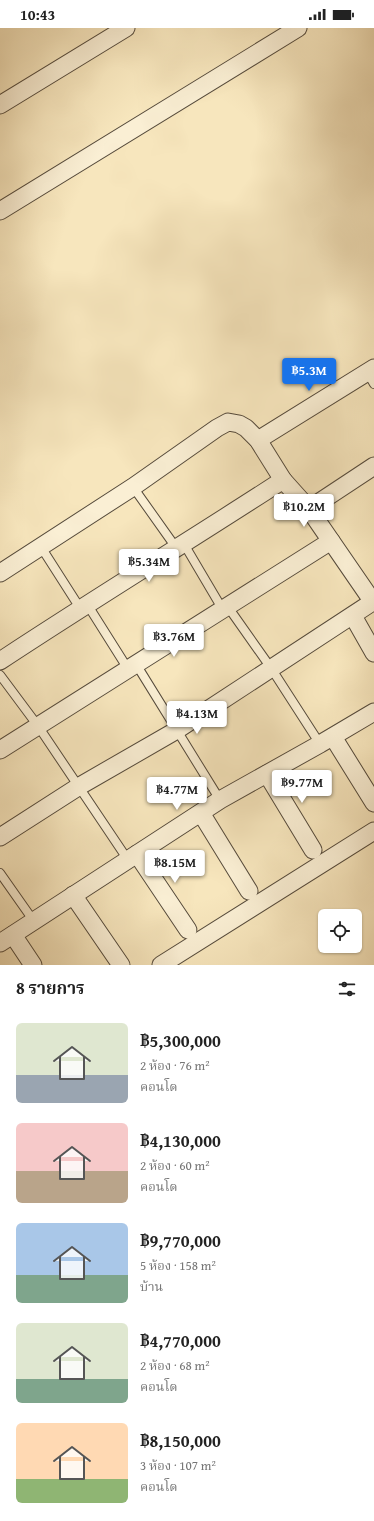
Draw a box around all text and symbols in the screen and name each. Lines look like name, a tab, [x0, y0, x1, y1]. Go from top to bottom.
text: 10:43	[20, 4, 55, 25]
pin: ฿5.3M	[281, 358, 337, 392]
text: ฿5.3M	[291, 361, 327, 380]
pin: ฿10.2M	[271, 494, 337, 528]
text: ฿10.2M	[283, 497, 325, 516]
pin: ฿5.34M	[116, 549, 182, 583]
text: ฿5.34M	[128, 552, 170, 571]
pin: ฿3.76M	[141, 624, 207, 658]
text: ฿3.76M	[153, 627, 195, 646]
pin: ฿4.13M	[164, 701, 230, 735]
text: ฿4.13M	[176, 704, 218, 723]
pin: ฿9.77M	[269, 770, 335, 804]
text: ฿9.77M	[281, 773, 323, 792]
pin: ฿4.77M	[144, 777, 210, 811]
text: ฿4.77M	[156, 780, 198, 799]
pin: ฿8.15M	[142, 850, 208, 884]
text: ฿8.15M	[154, 853, 196, 872]
map controls	[318, 909, 362, 953]
button: locate	[318, 909, 362, 953]
text: 8 รายการ	[16, 975, 85, 1000]
icon: filters	[336, 978, 358, 1000]
text: ฿5,300,000	[140, 1028, 221, 1053]
icon: home	[48, 1039, 96, 1087]
text: 2 ห้อง · 76 m²	[140, 1056, 210, 1075]
text: คอนโด	[140, 1077, 178, 1096]
text: ฿4,130,000	[140, 1128, 221, 1153]
icon: home	[48, 1139, 96, 1187]
text: 2 ห้อง · 60 m²	[140, 1156, 210, 1175]
text: คอนโด	[140, 1177, 178, 1196]
text: ฿9,770,000	[140, 1228, 221, 1253]
icon: home	[48, 1239, 96, 1287]
text: 5 ห้อง · 158 m²	[140, 1256, 216, 1275]
text: บ้าน	[140, 1277, 163, 1296]
text: ฿4,770,000	[140, 1328, 221, 1353]
icon: home	[48, 1339, 96, 1387]
text: 2 ห้อง · 68 m²	[140, 1356, 210, 1375]
text: คอนโด	[140, 1377, 178, 1396]
text: ฿8,150,000	[140, 1428, 221, 1453]
icon: home	[48, 1439, 96, 1487]
text: 3 ห้อง · 107 m²	[140, 1456, 216, 1475]
text: คอนโด	[140, 1477, 178, 1496]

